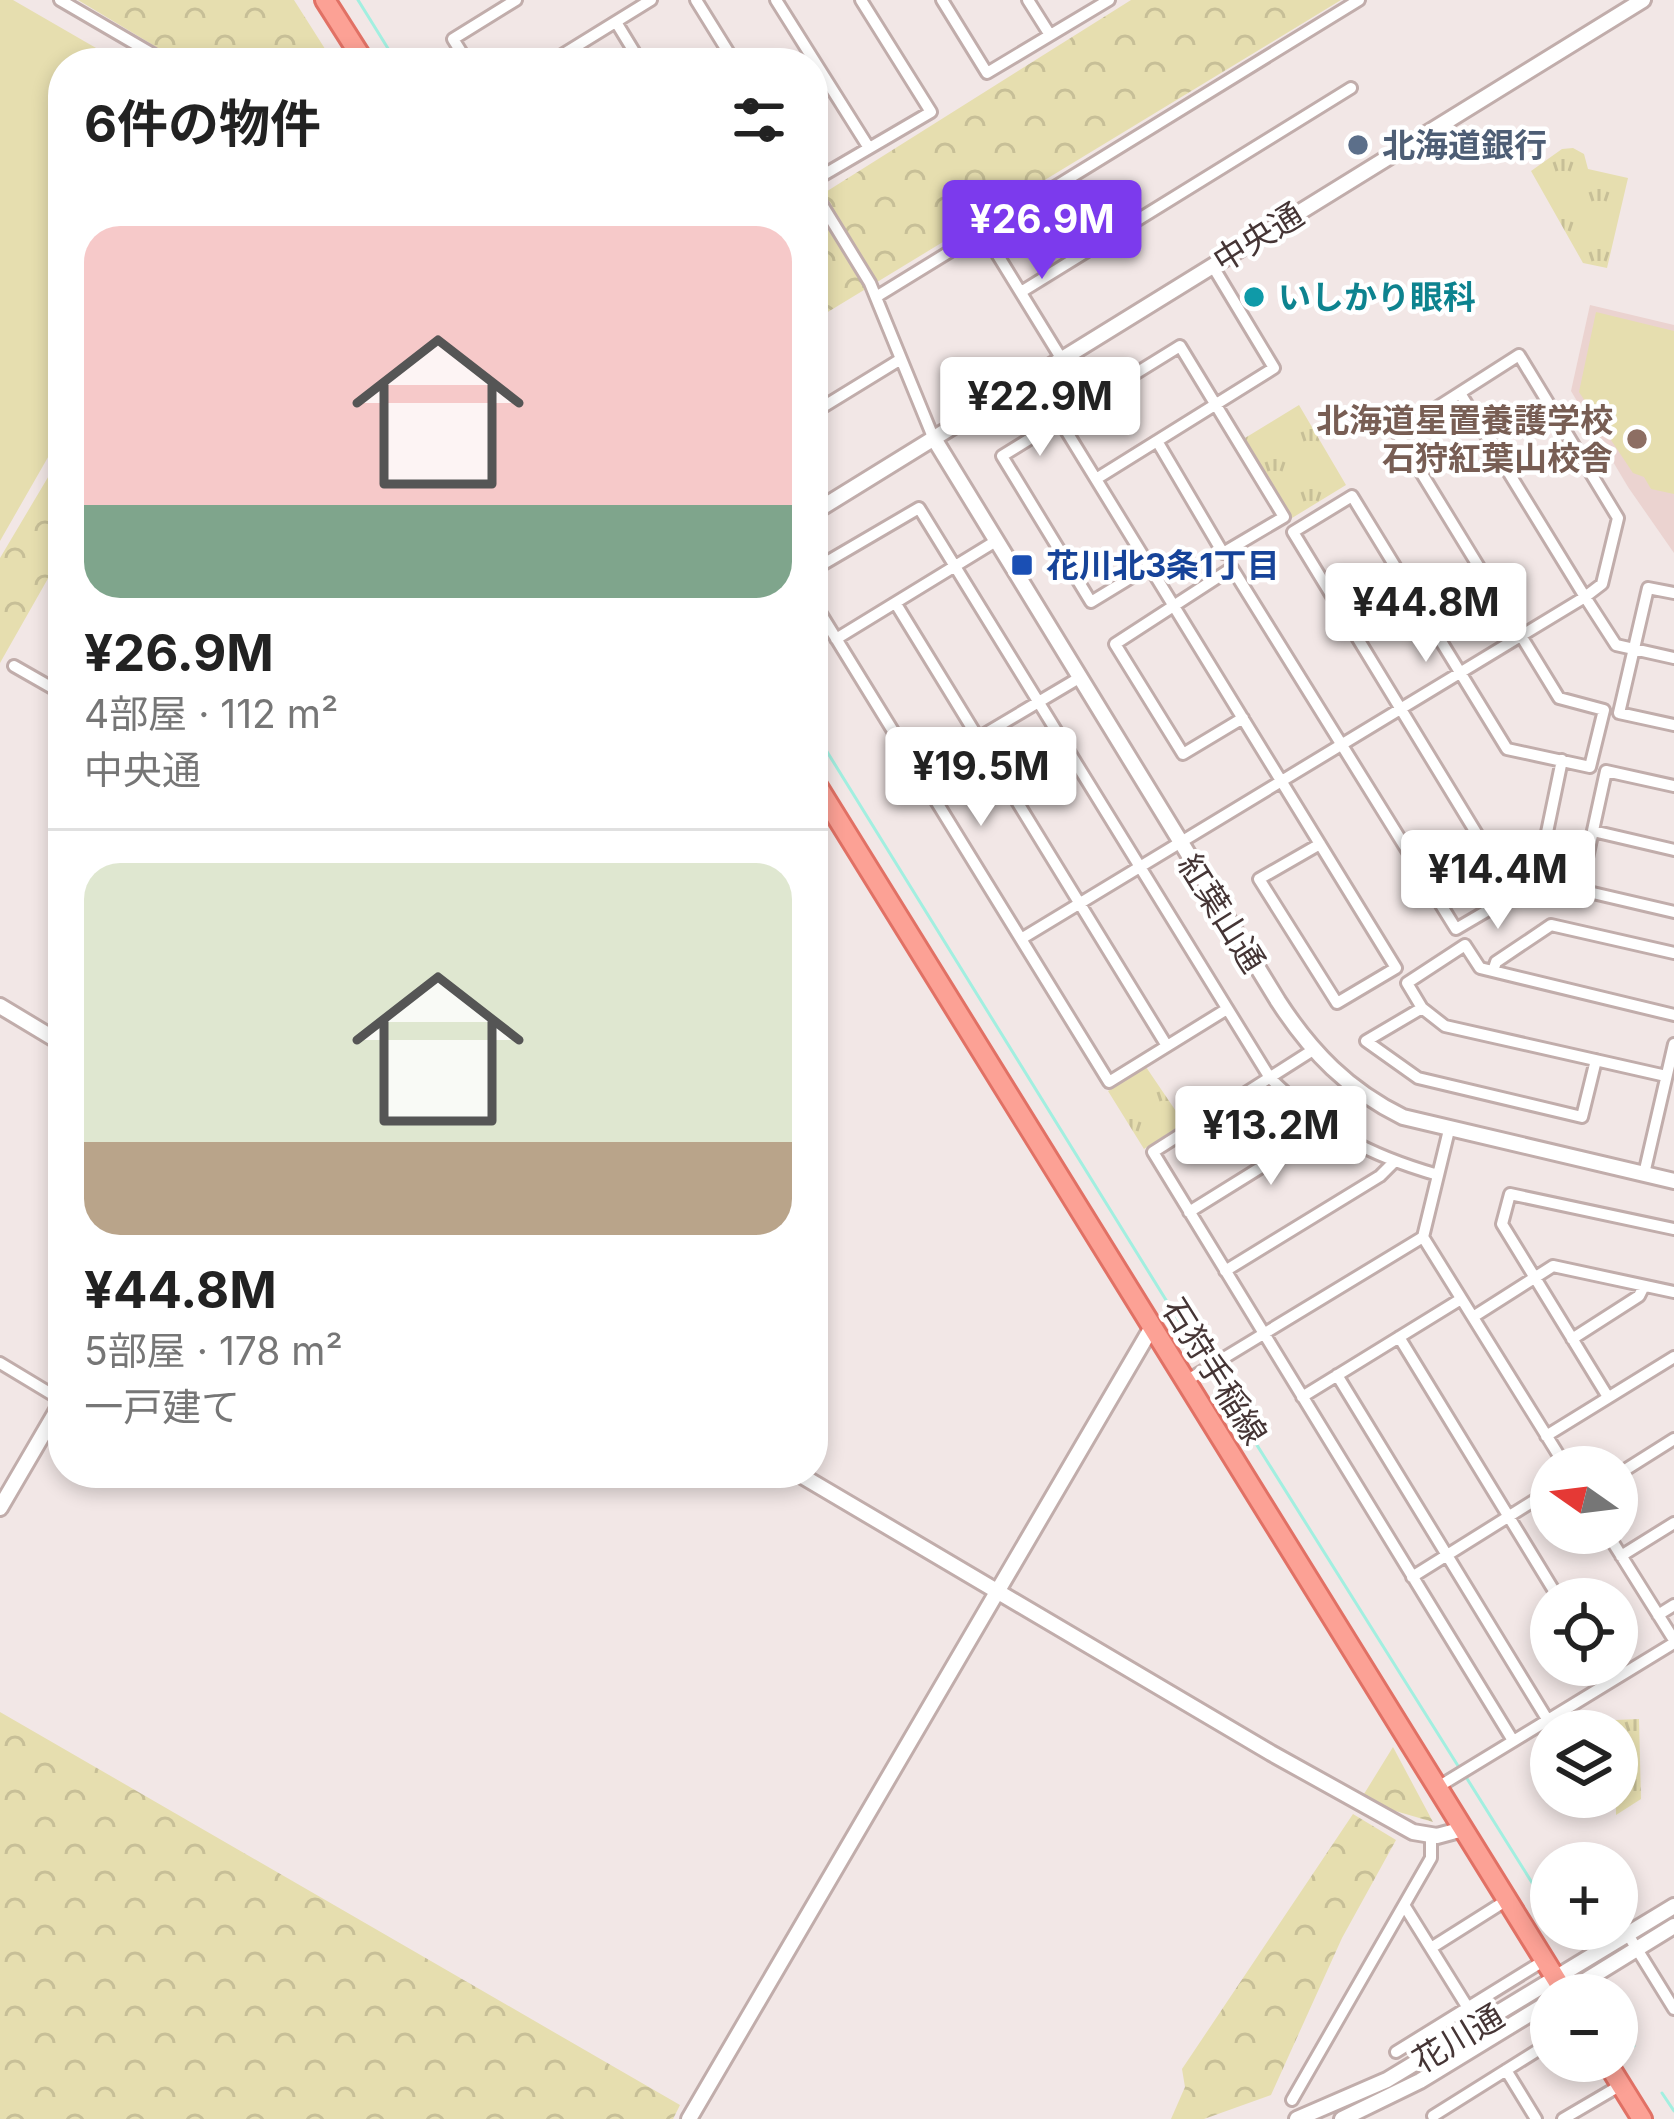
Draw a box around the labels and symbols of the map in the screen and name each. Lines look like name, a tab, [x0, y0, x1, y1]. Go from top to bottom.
place label: 北海道銀行	[1382, 125, 1547, 165]
marker: 北海道銀行	[1345, 132, 1371, 158]
pin: ¥26.9M	[944, 180, 1140, 282]
street label: 中央通	[1205, 194, 1311, 280]
place label: いしかり眼科	[1278, 277, 1476, 317]
marker: いしかり眼科	[1241, 284, 1267, 310]
pin: ¥22.9M	[942, 357, 1138, 459]
place label: 北海道星置養護学校 石狩紅葉山校舎	[1316, 400, 1613, 478]
marker: 北海道星置養護学校 石狩紅葉山校舎	[1624, 426, 1650, 452]
place label: 花川北3条1丁目	[1046, 545, 1280, 585]
marker: 花川北3条1丁目	[1009, 552, 1035, 578]
pin: ¥44.8M	[1328, 563, 1524, 665]
pin: ¥19.5M	[883, 727, 1079, 829]
pin: ¥14.4M	[1400, 830, 1596, 932]
street label: 紅葉山通	[1170, 846, 1274, 980]
pin: ¥13.2M	[1173, 1086, 1369, 1188]
street label: 石狩手稲線	[1154, 1290, 1276, 1452]
north arrow	[1530, 1446, 1638, 1554]
street label: 花川通	[1405, 1995, 1511, 2081]

